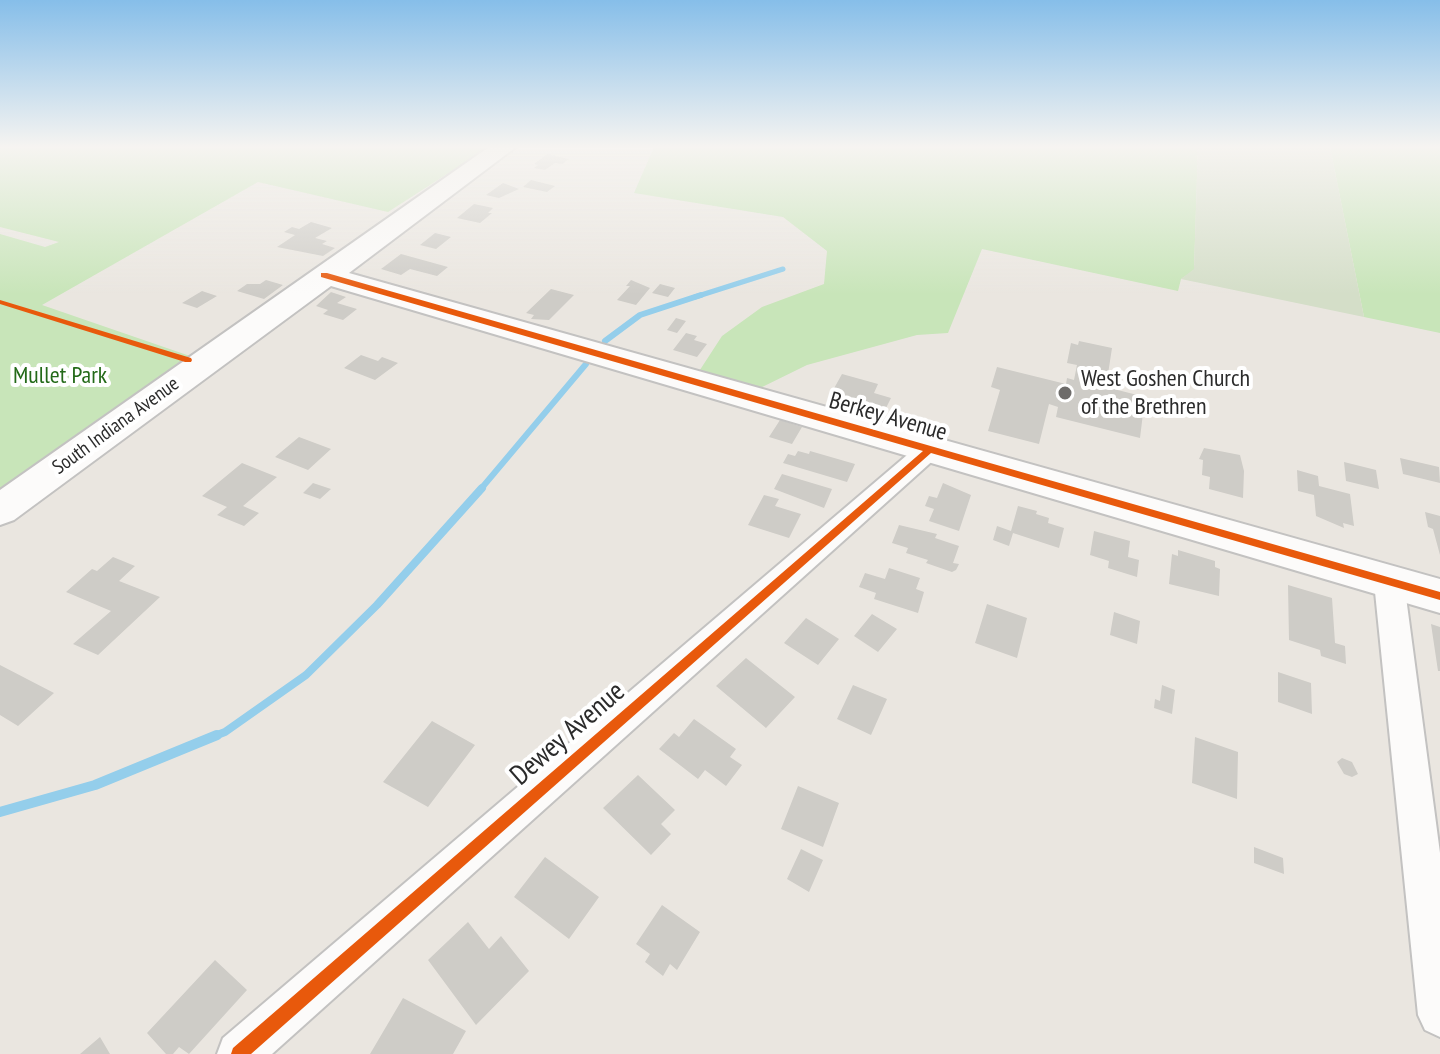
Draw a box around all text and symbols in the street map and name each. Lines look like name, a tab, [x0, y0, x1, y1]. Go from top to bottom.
park label: Mullet Park	[13, 362, 107, 390]
place label: West Goshen Church of the Brethren	[1081, 365, 1250, 421]
street label: South Indiana Avenue	[48, 372, 184, 480]
marker: West Goshen Church of the Brethren	[1056, 384, 1074, 402]
street label: Berkey Avenue	[826, 386, 950, 448]
street label: Dewey Avenue	[504, 675, 632, 793]

